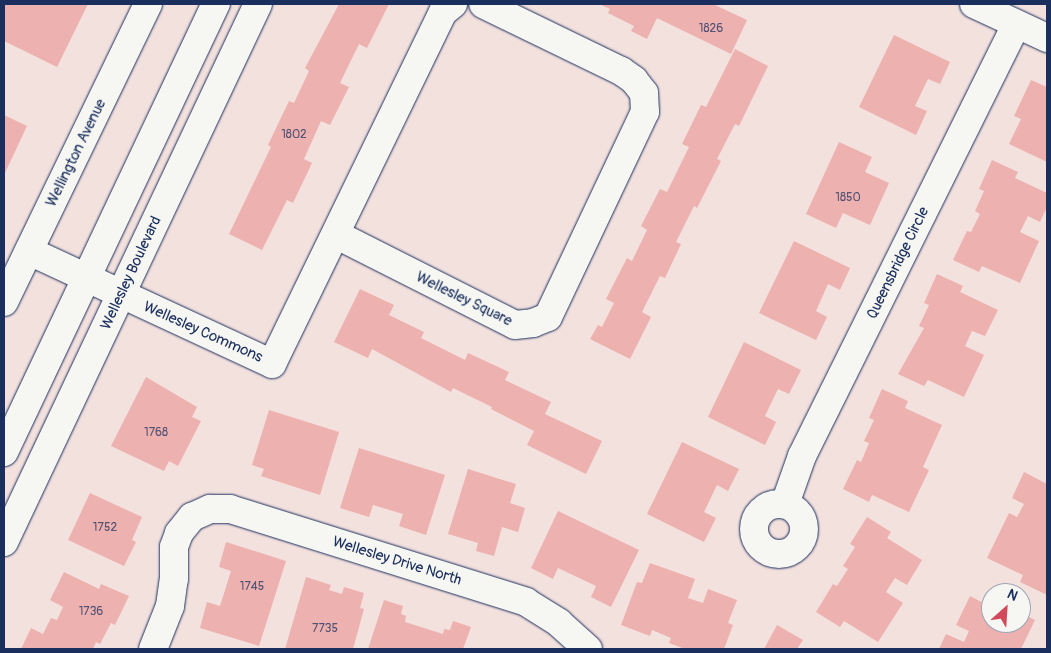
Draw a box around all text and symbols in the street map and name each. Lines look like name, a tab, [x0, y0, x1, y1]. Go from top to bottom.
house number: 1826	[699, 22, 723, 36]
street label: Wellington Avenue	[42, 96, 110, 210]
house number: 1802	[281, 128, 307, 142]
house number: 1850	[835, 191, 861, 205]
street label: Queensbridge Circle	[863, 204, 933, 322]
street label: Wellesley Boulevard	[97, 213, 165, 333]
street label: Wellesley Square	[413, 268, 515, 330]
street label: Wellesley Commons	[141, 298, 265, 366]
house number: 1768	[144, 426, 168, 440]
house number: 1752	[93, 521, 117, 535]
street label: Wellesley Drive North	[330, 533, 464, 589]
house number: 1745	[240, 580, 264, 594]
north arrow	[981, 583, 1031, 633]
text: N	[1004, 585, 1020, 605]
house number: 1736	[79, 605, 103, 619]
house number: 7735	[312, 622, 338, 636]

